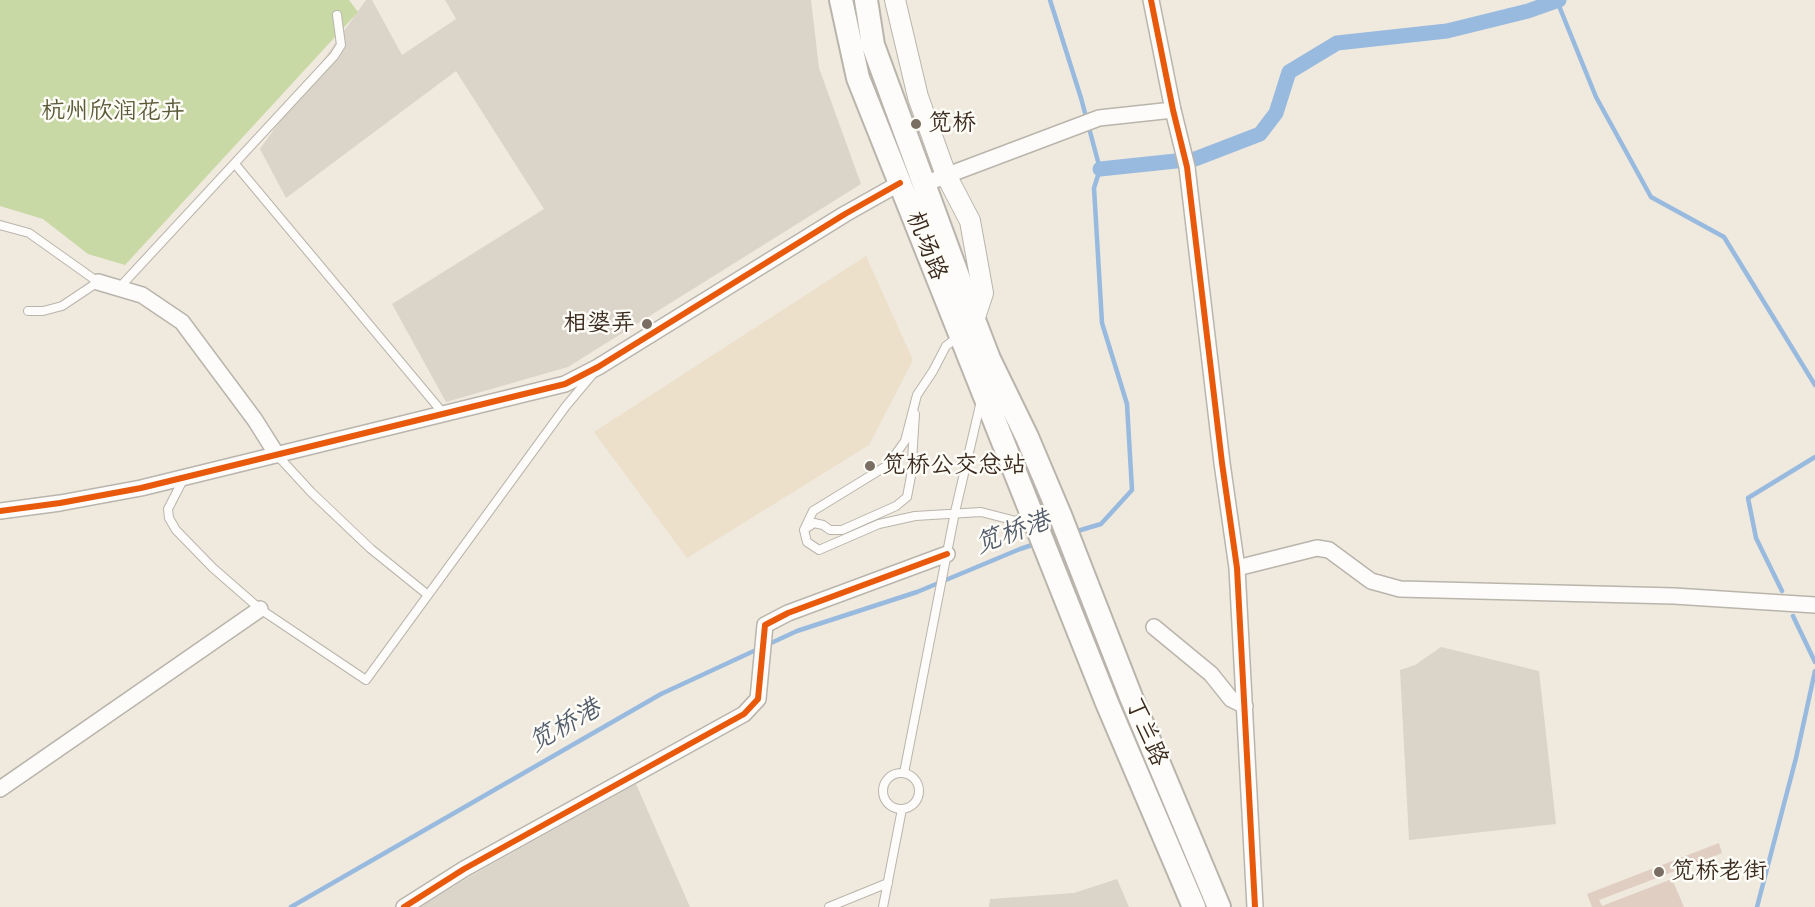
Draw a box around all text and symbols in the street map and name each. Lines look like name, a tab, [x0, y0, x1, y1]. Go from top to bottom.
park label: 杭州欣润花卉	[41, 98, 185, 126]
place label: 笕桥	[928, 110, 976, 138]
marker: 笕桥	[909, 117, 923, 131]
street label: 机场路	[899, 207, 953, 285]
place label: 相婆弄	[563, 310, 635, 338]
marker: 相婆弄	[640, 317, 654, 331]
place label: 笕桥公交总站	[882, 452, 1026, 480]
marker: 笕桥公交总站	[863, 459, 877, 473]
water label: 笕桥港	[971, 505, 1055, 561]
water label: 笕桥港	[523, 693, 607, 759]
street label: 丁兰路	[1119, 693, 1173, 771]
place label: 笕桥老街	[1671, 858, 1767, 886]
marker: 笕桥老街	[1652, 865, 1666, 879]

